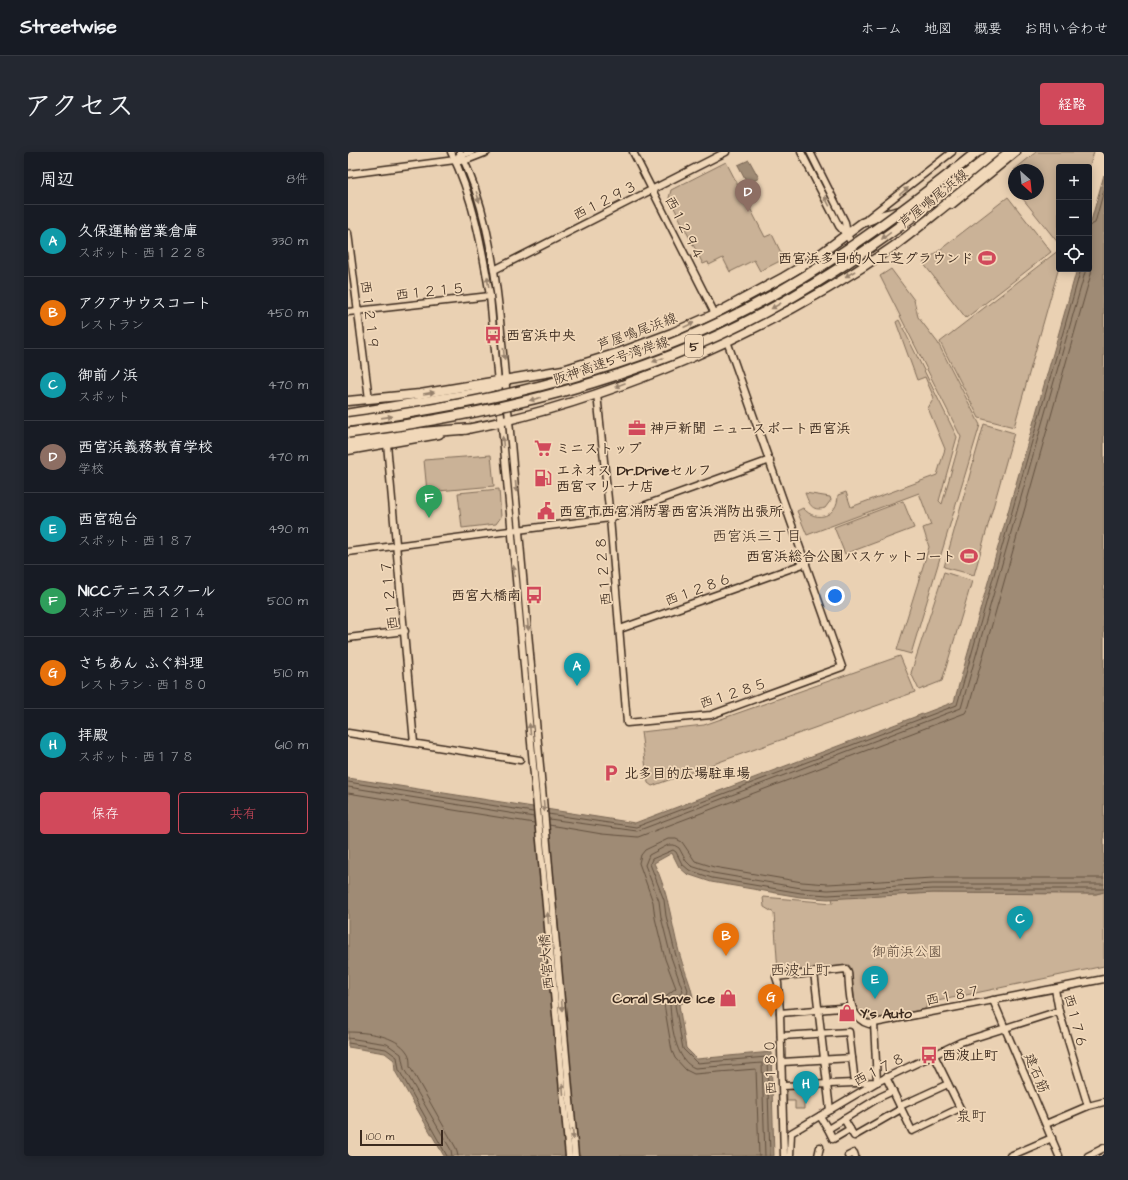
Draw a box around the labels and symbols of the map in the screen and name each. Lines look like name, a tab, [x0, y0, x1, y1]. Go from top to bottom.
north arrow	[1008, 164, 1044, 200]
street label: 芦屋鳴尾浜線	[895, 165, 973, 233]
street label: 西１２９３	[570, 176, 641, 226]
pin: D	[735, 179, 761, 212]
one-way arrow	[898, 186, 909, 195]
one-way arrow	[475, 192, 481, 204]
street label: 西１２９４	[659, 193, 709, 264]
one-way arrow	[823, 196, 830, 207]
one-way arrow	[881, 232, 891, 240]
sports icon: 西宮浜多目的人工芝グラウンド	[977, 248, 997, 268]
place label: 西宮浜多目的人工芝グラウンド	[778, 249, 974, 269]
one-way arrow	[844, 270, 856, 277]
one-way arrow	[485, 276, 491, 288]
street label: 西１２１５	[394, 278, 466, 306]
street label: 西１２１９	[355, 279, 383, 351]
one-way arrow	[770, 302, 782, 309]
street label: 芦屋鳴尾浜線	[594, 308, 680, 356]
one-way arrow	[683, 322, 694, 328]
bus stop icon: 西宮浜中央	[483, 325, 503, 345]
place label: 西宮浜中央	[506, 326, 576, 346]
street label: 阪神高速5号湾岸線	[550, 332, 672, 390]
road number: 5	[685, 335, 703, 357]
one-way arrow	[500, 348, 507, 360]
one-way arrow	[652, 358, 664, 364]
one-way arrow	[614, 383, 626, 389]
one-way arrow	[422, 389, 435, 395]
one-way arrow	[528, 397, 541, 403]
one-way arrow	[381, 414, 393, 420]
office icon: 神戸新聞 ニュースポート西宮浜	[627, 418, 647, 438]
place label: 神戸新聞 ニュースポート西宮浜	[650, 419, 851, 439]
one-way arrow	[500, 436, 506, 448]
supermarket icon: ミニストップ	[533, 438, 553, 458]
place label: ミニストップ	[556, 439, 641, 459]
place label: エネオス Dr.Driveセルフ 西宮マリーナ店	[556, 461, 712, 497]
fuel station icon: エネオス Dr.Driveセルフ 西宮マリーナ店	[533, 468, 553, 488]
one-way arrow	[512, 481, 519, 493]
pin: F	[416, 485, 442, 518]
public building icon: 西宮市西宮消防署西宮浜消防出張所	[536, 501, 556, 521]
place label: 西宮市西宮消防署西宮浜消防出張所	[559, 502, 783, 522]
district label: 西宮浜三丁目	[712, 526, 802, 547]
street label: 西１２２８	[591, 535, 617, 607]
sports icon: 西宮浜総合公園バスケットコート	[959, 546, 979, 566]
place label: 西宮浜総合公園バスケットコート	[746, 547, 956, 567]
street label: 西１２１７	[376, 559, 404, 631]
one-way arrow	[511, 565, 518, 577]
street label: 西１２８６	[662, 569, 735, 611]
bus stop icon: 西宮大橋南	[524, 585, 544, 605]
place label: 西宮大橋南	[451, 586, 521, 606]
your location	[825, 586, 845, 606]
one-way arrow	[524, 619, 531, 631]
pin: A	[564, 653, 590, 686]
street label: 西１２８５	[697, 674, 770, 714]
one-way arrow	[527, 723, 533, 735]
parking icon: 北多目的広場駐車場	[601, 763, 621, 783]
place label: 北多目的広場駐車場	[624, 764, 750, 784]
one-way arrow	[540, 800, 547, 812]
pin: C	[1007, 906, 1033, 939]
one-way arrow	[544, 912, 551, 924]
pin: B	[713, 923, 739, 956]
street label: 西宮大橋	[535, 933, 559, 991]
park label: 御前浜公園	[872, 942, 942, 962]
district label: 西波止町	[770, 960, 831, 981]
pin: E	[862, 966, 888, 999]
street label: 西１８７	[924, 981, 983, 1011]
pin: G	[758, 984, 784, 1017]
shop icon: Coral Shave Ice	[718, 988, 738, 1008]
place label: Coral Shave Ice	[613, 989, 715, 1009]
street label: 西１７６	[1058, 992, 1092, 1051]
one-way arrow	[558, 999, 565, 1011]
shop icon: Y's Auto	[837, 1003, 857, 1023]
place label: Y's Auto	[860, 1004, 912, 1024]
street label: 西１８０	[760, 1039, 782, 1095]
bus stop icon: 西波止町	[919, 1045, 939, 1065]
place label: 西波止町	[942, 1046, 998, 1066]
street label: 西１７８	[850, 1048, 909, 1092]
street label: 建石筋	[1019, 1050, 1053, 1097]
pin: H	[793, 1071, 819, 1104]
one-way arrow	[559, 1083, 566, 1095]
district label: 泉町	[956, 1106, 987, 1127]
scale bar	[360, 1128, 443, 1147]
one-way arrow	[570, 1128, 577, 1140]

